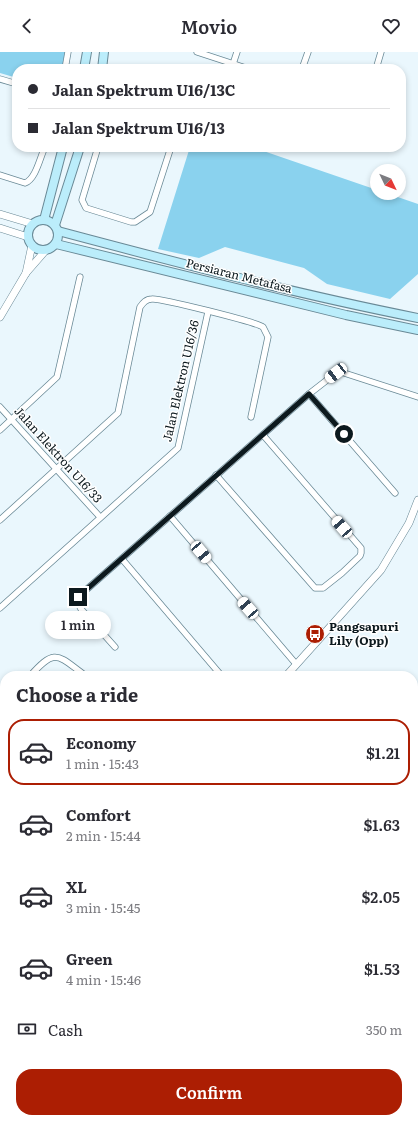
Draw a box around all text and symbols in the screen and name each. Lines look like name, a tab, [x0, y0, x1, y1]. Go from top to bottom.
text: Movio	[181, 13, 237, 40]
icon: back	[16, 15, 38, 37]
icon: heart	[380, 15, 402, 37]
text: Jalan Spektrum U16/13C	[52, 78, 236, 101]
text: Jalan Spektrum U16/13	[52, 116, 225, 139]
north arrow	[370, 164, 406, 200]
map controls	[370, 164, 406, 200]
street label: Persiaran Metafasa	[184, 253, 295, 297]
street label: Jalan Elektron U16/36	[157, 318, 203, 443]
car	[323, 361, 349, 385]
street label: Jalan Elektron U16/33	[11, 402, 107, 506]
route start	[335, 425, 353, 443]
car	[330, 514, 354, 540]
car	[189, 539, 213, 565]
route end	[69, 588, 87, 606]
car	[236, 595, 260, 621]
callout: 1 min	[45, 611, 111, 639]
text: 1 min	[61, 615, 95, 634]
place label: Pangsapuri Lily (Opp)	[329, 617, 399, 649]
bus stop icon: Pangsapuri Lily (Opp)	[304, 623, 326, 645]
text: Choose a ride	[16, 681, 138, 708]
text: Economy	[66, 731, 136, 754]
icon: car	[18, 734, 54, 770]
text: $1.21	[366, 741, 400, 764]
text: 1 min · 15:43	[66, 754, 139, 773]
text: Comfort	[66, 803, 131, 826]
icon: car	[18, 806, 54, 842]
text: $1.63	[363, 813, 400, 836]
text: 2 min · 15:44	[66, 826, 141, 845]
text: XL	[66, 875, 87, 898]
icon: car	[18, 878, 54, 914]
text: $2.05	[362, 885, 400, 908]
text: 3 min · 15:45	[66, 898, 140, 917]
text: Green	[66, 947, 113, 970]
icon: car	[18, 950, 54, 986]
text: $1.53	[364, 957, 400, 980]
text: 4 min · 15:46	[66, 970, 141, 989]
icon: cash	[16, 1018, 38, 1040]
text: Cash	[48, 1018, 83, 1041]
text: 350 m	[366, 1020, 402, 1039]
button: Confirm	[16, 1069, 402, 1115]

